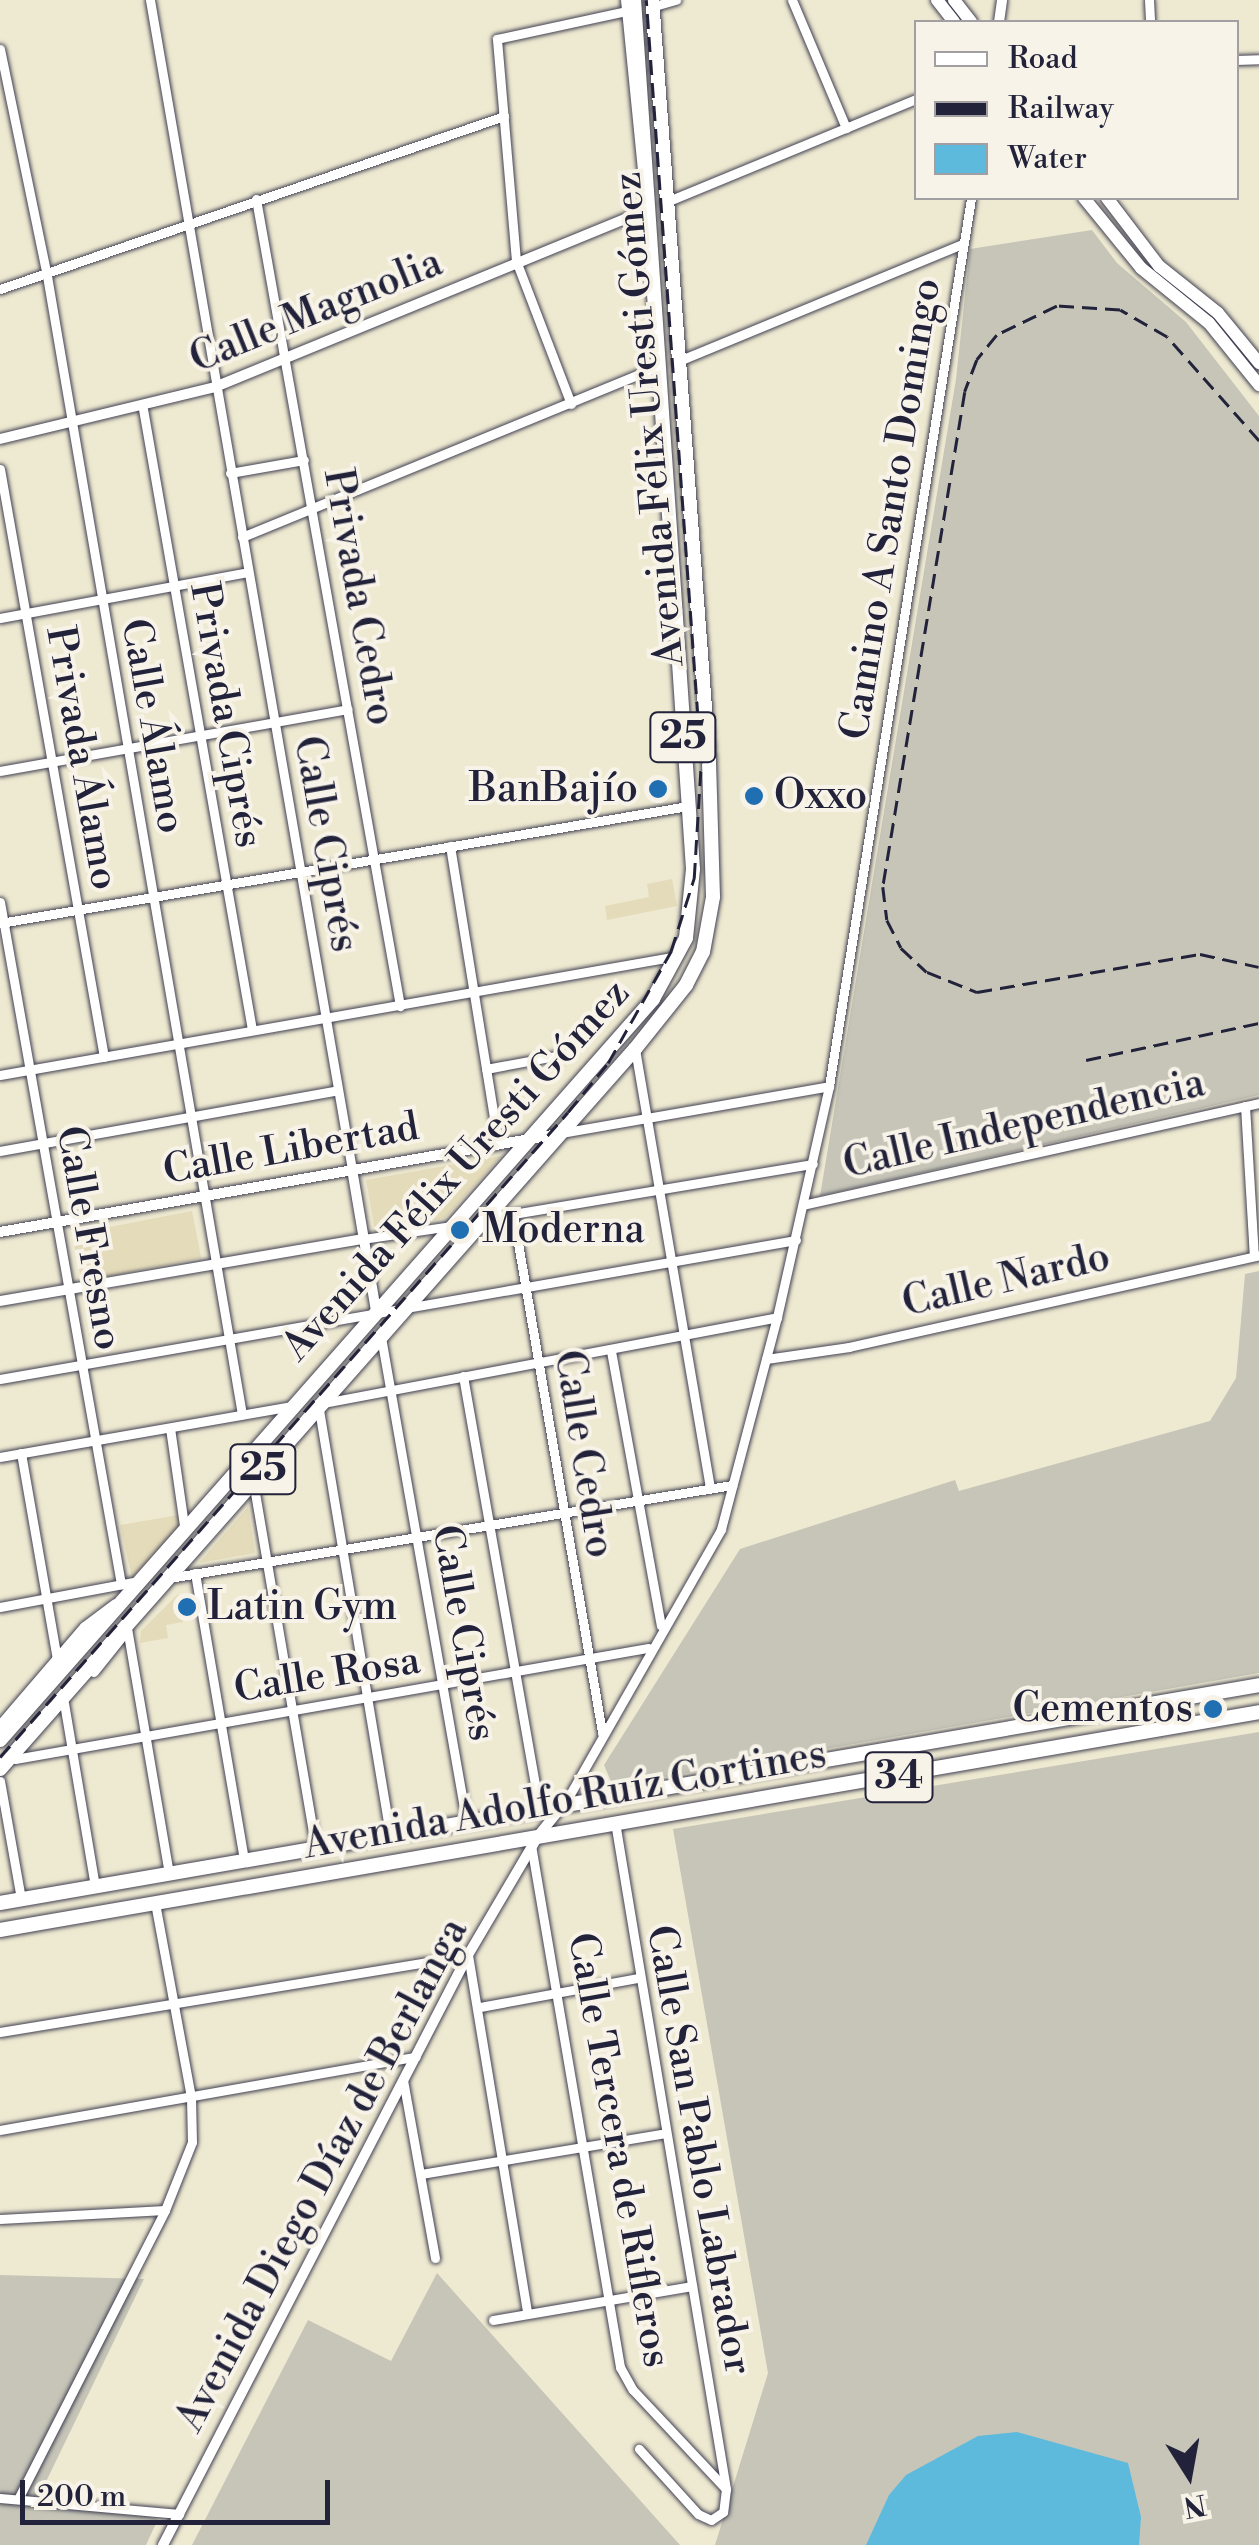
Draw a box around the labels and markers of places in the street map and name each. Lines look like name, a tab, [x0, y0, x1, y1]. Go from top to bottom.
place label: BanBajío	[469, 765, 638, 813]
place label: Oxxo	[774, 772, 867, 820]
marker: BanBajío	[647, 778, 669, 800]
marker: Oxxo	[743, 785, 765, 807]
place label: Moderna	[482, 1206, 645, 1254]
marker: Moderna	[447, 1217, 473, 1243]
place label: Latin Gym	[207, 1583, 397, 1631]
marker: Latin Gym	[176, 1596, 198, 1618]
place label: Cementos	[1013, 1685, 1193, 1733]
marker: Cementos	[1202, 1698, 1224, 1720]

